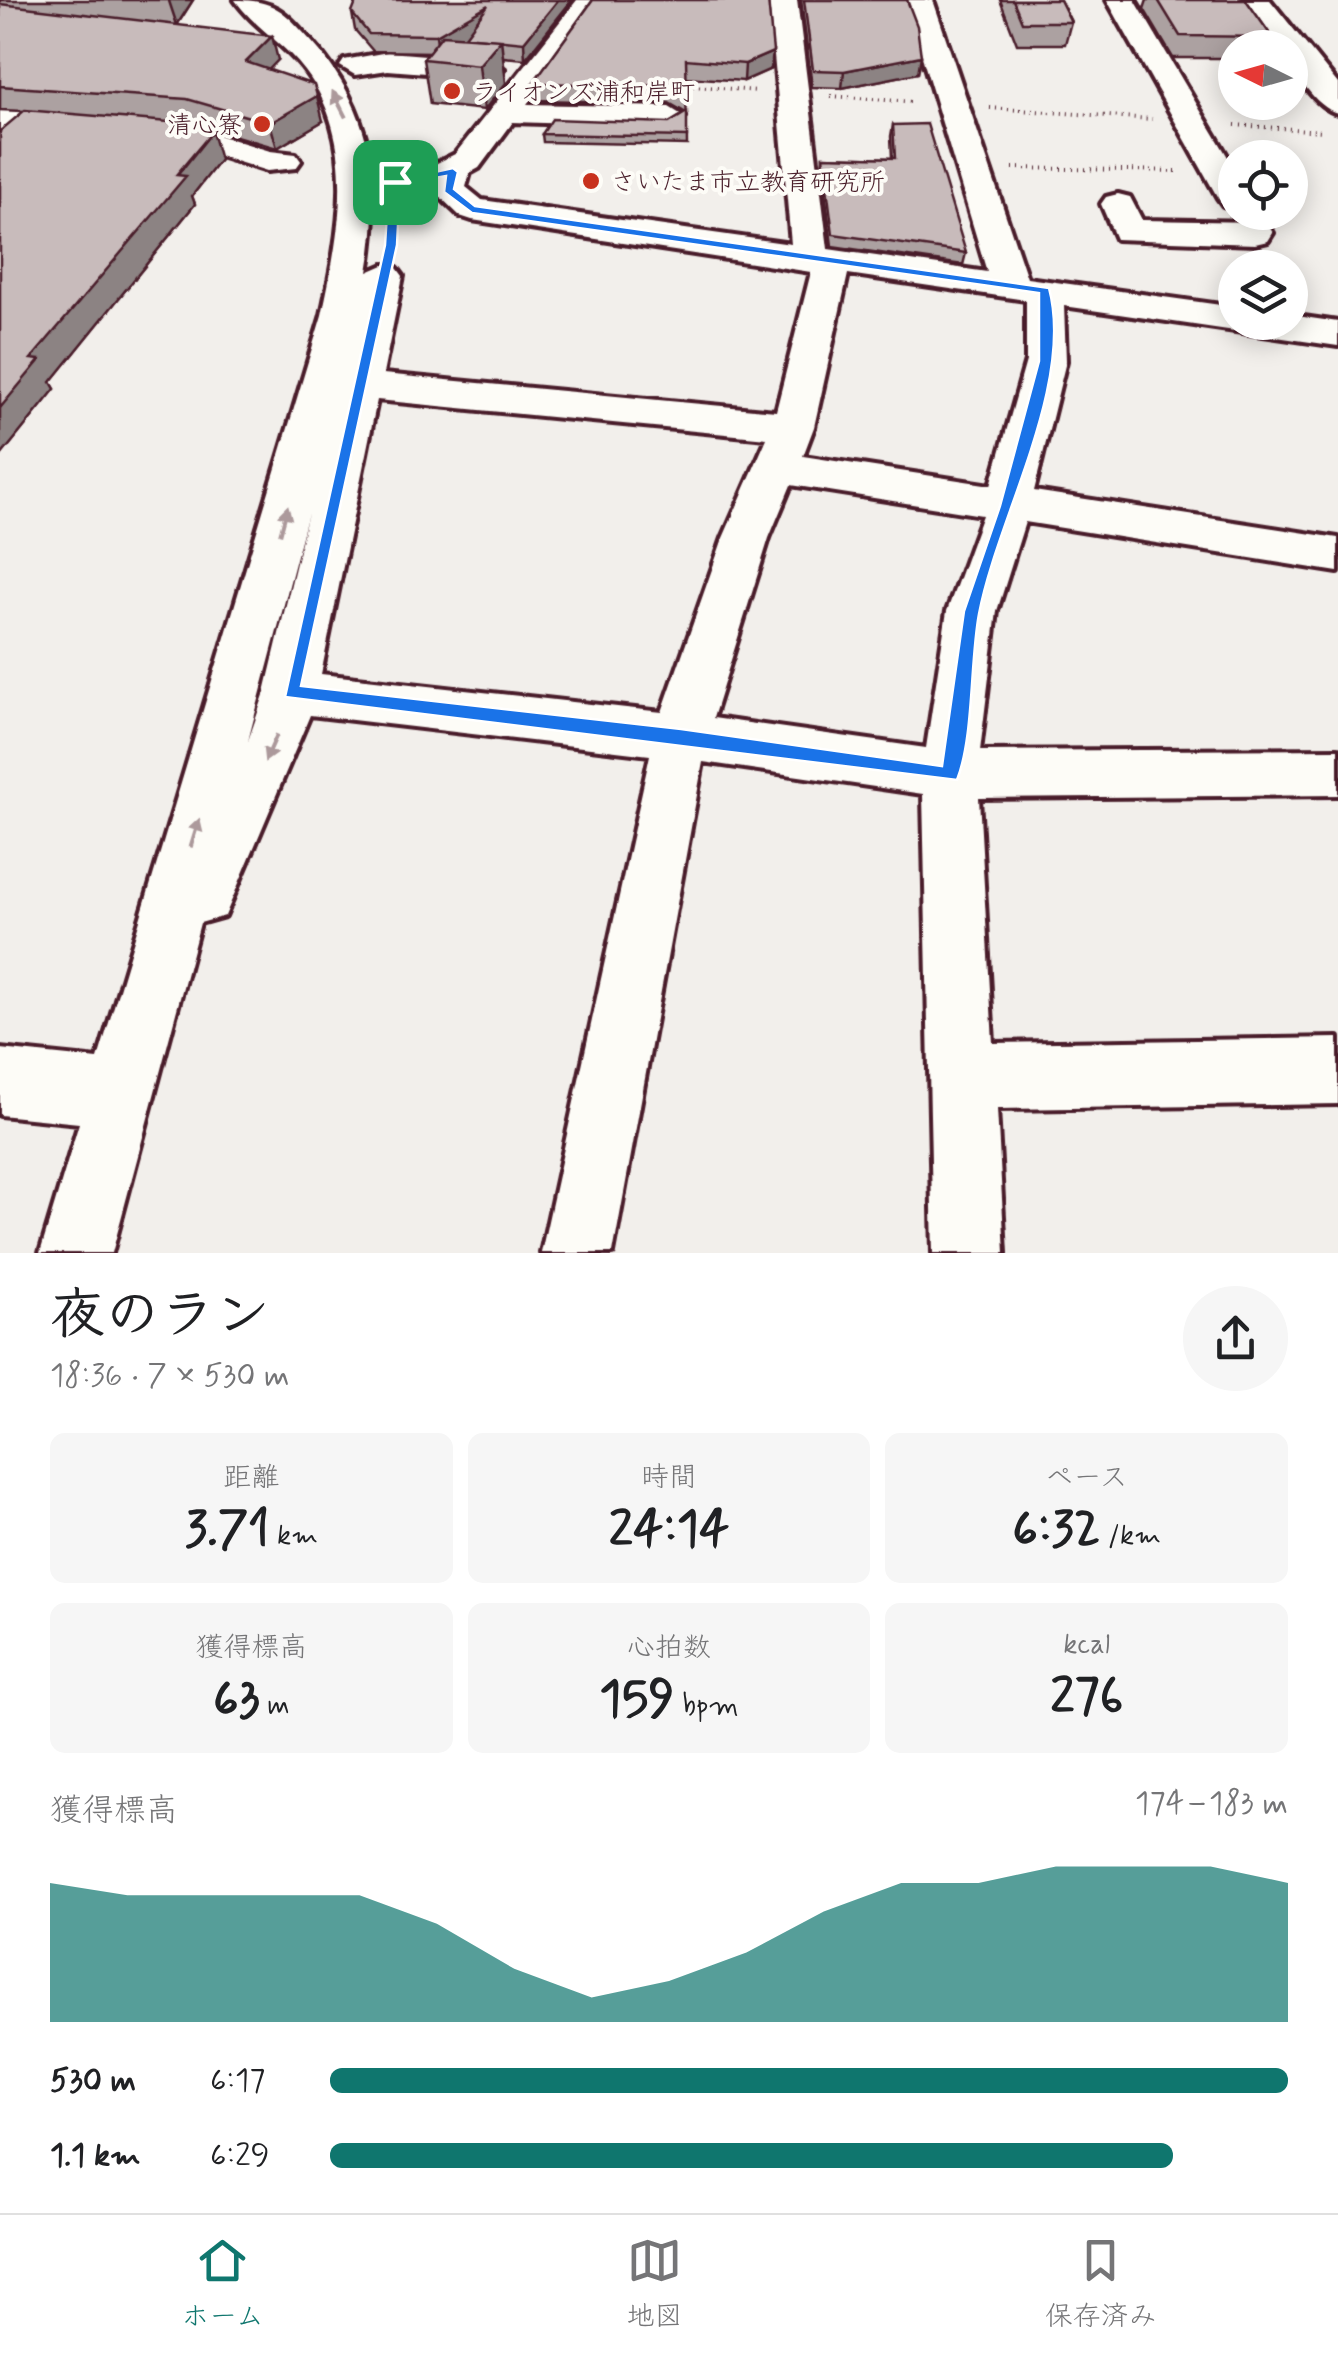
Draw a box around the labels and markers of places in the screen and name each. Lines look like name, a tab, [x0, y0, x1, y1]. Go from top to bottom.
place label: ライオンズ浦和岸町	[472, 77, 695, 110]
marker: ライオンズ浦和岸町	[441, 80, 463, 102]
place label: 清心寮	[167, 110, 242, 143]
marker: 清心寮	[251, 113, 273, 135]
pin	[353, 140, 438, 225]
place label: さいたま市立教育研究所	[611, 167, 885, 200]
marker: さいたま市立教育研究所	[580, 170, 602, 192]

